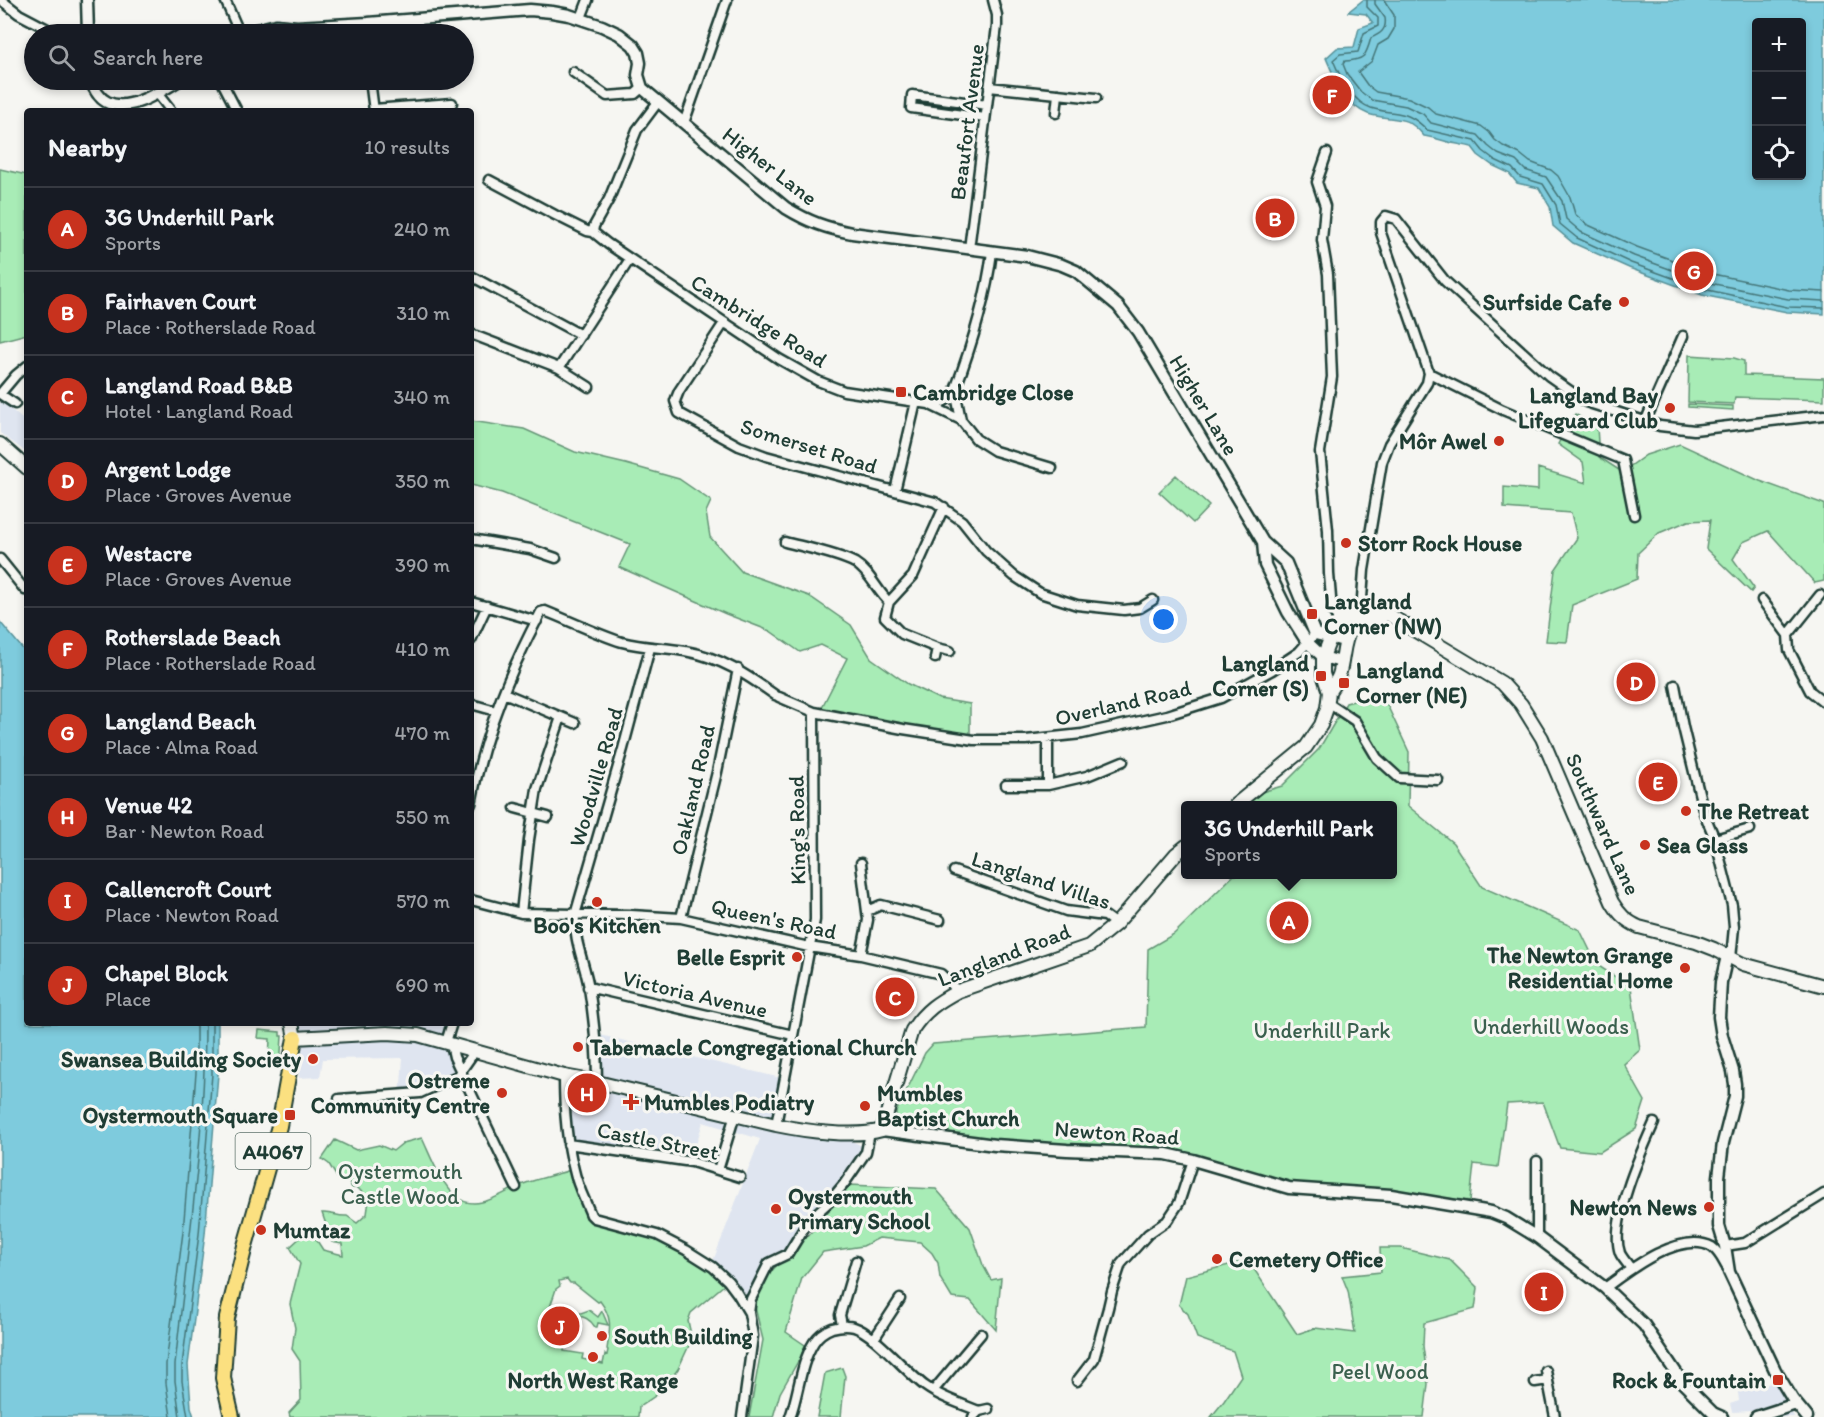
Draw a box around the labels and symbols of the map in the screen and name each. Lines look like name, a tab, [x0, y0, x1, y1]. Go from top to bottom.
street label: Beaufort Avenue	[944, 42, 990, 202]
pin: F	[1312, 72, 1352, 118]
street label: Higher Lane	[717, 121, 823, 211]
pin: B	[1256, 196, 1294, 240]
pin: G	[1674, 248, 1714, 294]
street label: Cambridge Road	[686, 268, 832, 374]
place label: Surfside Cafe	[1483, 289, 1612, 316]
marker: Surfside Cafe	[1617, 295, 1631, 309]
street label: Higher Lane	[1163, 350, 1245, 460]
place label: Cambridge Close	[913, 379, 1074, 406]
place label: Langland Bay Lifeguard Club	[1518, 382, 1659, 434]
marker: Cambridge Close	[894, 385, 908, 399]
marker: Langland Bay Lifeguard Club	[1663, 401, 1677, 415]
street label: Somerset Road	[737, 412, 881, 480]
place label: Môr Awel	[1399, 428, 1488, 455]
marker: Môr Awel	[1492, 434, 1506, 448]
place label: Storr Rock House	[1358, 530, 1522, 557]
marker: Storr Rock House	[1339, 536, 1353, 550]
place label: Langland Corner (NW)	[1324, 588, 1442, 640]
your location	[1149, 605, 1178, 634]
marker: Langland Corner (NW)	[1305, 607, 1319, 621]
place label: Langland Corner (S)	[1212, 650, 1309, 702]
place label: Langland Corner (NE)	[1356, 657, 1467, 709]
pin: D	[1616, 660, 1656, 704]
marker: Langland Corner (S)	[1314, 669, 1328, 683]
street label: Overland Road	[1052, 674, 1194, 732]
marker: Langland Corner (NE)	[1337, 676, 1351, 690]
street label: Woodville Road	[563, 704, 629, 850]
street label: Oakland Road	[665, 722, 721, 858]
street label: Southward Lane	[1560, 749, 1646, 899]
pin: E	[1638, 760, 1678, 804]
street label: King's Road	[783, 775, 811, 885]
place label: The Retreat	[1697, 798, 1810, 825]
marker: The Retreat	[1679, 804, 1693, 818]
place label: Sea Glass	[1657, 832, 1748, 859]
marker: Sea Glass	[1638, 838, 1652, 852]
street label: Langland Villas	[968, 845, 1114, 915]
street label: Queen's Road	[709, 893, 839, 945]
marker: Boo's Kitchen	[590, 895, 604, 909]
pin: A	[1270, 898, 1308, 944]
place label: Boo's Kitchen	[533, 912, 661, 939]
street label: Langland Road	[934, 917, 1074, 993]
place label: The Newton Grange Residential Home	[1486, 942, 1673, 994]
place label: Belle Esprit	[677, 944, 786, 971]
marker: Belle Esprit	[790, 950, 804, 964]
marker: The Newton Grange Residential Home	[1678, 961, 1692, 975]
street label: Victoria Avenue	[620, 964, 770, 1024]
pin: C	[876, 974, 914, 1020]
park label: Underhill Woods	[1473, 1013, 1629, 1040]
park label: Underhill Park	[1254, 1017, 1390, 1044]
place label: Tabernacle Congregational Church	[589, 1034, 917, 1061]
marker: Tabernacle Congregational Church	[571, 1040, 585, 1054]
place label: Swansea Building Society	[61, 1046, 302, 1073]
marker: Swansea Building Society	[306, 1052, 320, 1066]
place label: Ostreme Community Centre	[311, 1067, 490, 1119]
pin: H	[568, 1070, 606, 1116]
place label: Mumbles Baptist Church	[877, 1080, 1020, 1132]
marker: Ostreme Community Centre	[495, 1086, 509, 1100]
place label: Mumbles Podiatry	[644, 1089, 815, 1116]
marker: Mumbles Podiatry	[622, 1093, 640, 1111]
marker: Mumbles Baptist Church	[858, 1099, 872, 1113]
place label: Oystermouth Square	[82, 1102, 278, 1129]
marker: Oystermouth Square	[283, 1108, 297, 1122]
street label: Newton Road	[1054, 1115, 1180, 1151]
street label: Castle Street	[595, 1116, 721, 1166]
road number: A4067	[236, 1133, 310, 1169]
park label: Oystermouth Castle Wood	[338, 1158, 462, 1210]
place label: Oystermouth Primary School	[788, 1183, 931, 1235]
place label: Newton News	[1570, 1194, 1697, 1221]
marker: Newton News	[1702, 1200, 1716, 1214]
marker: Oystermouth Primary School	[769, 1202, 783, 1216]
place label: Mumtaz	[273, 1217, 351, 1244]
marker: Mumtaz	[254, 1223, 268, 1237]
place label: Cemetery Office	[1229, 1246, 1384, 1273]
marker: Cemetery Office	[1210, 1252, 1224, 1266]
pin: I	[1524, 1270, 1564, 1314]
pin: J	[540, 1304, 580, 1348]
place label: South Building	[614, 1323, 754, 1350]
marker: South Building	[595, 1329, 609, 1343]
marker: North West Range	[586, 1350, 600, 1364]
park label: Peel Wood	[1331, 1358, 1429, 1385]
place label: North West Range	[507, 1367, 679, 1394]
place label: Rock & Fountain	[1612, 1367, 1767, 1394]
marker: Rock & Fountain	[1771, 1373, 1785, 1387]

